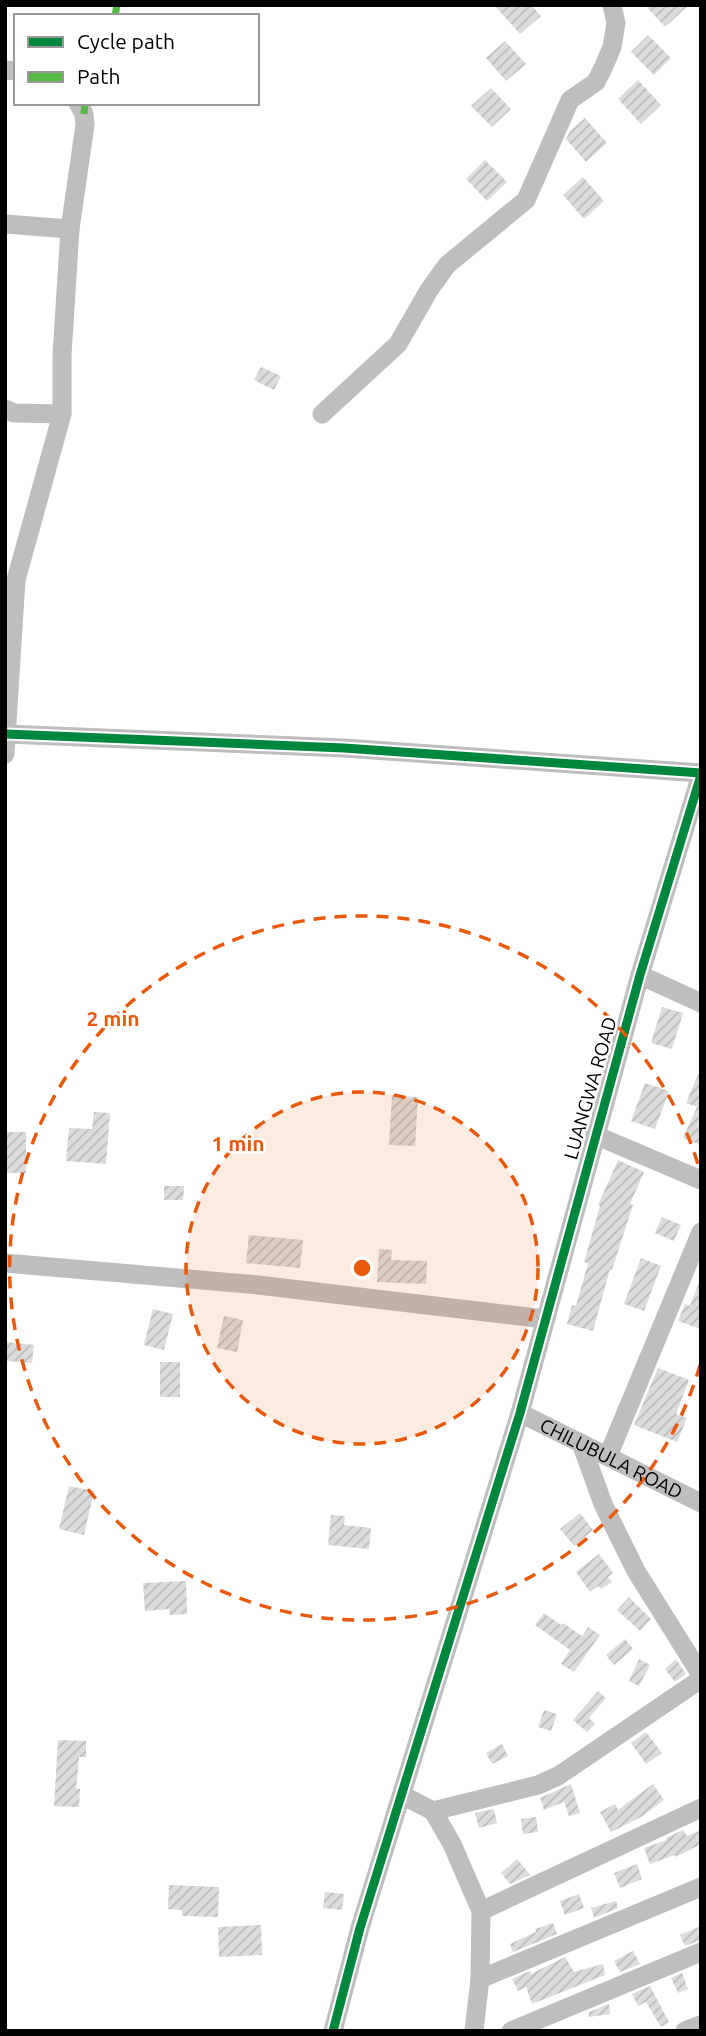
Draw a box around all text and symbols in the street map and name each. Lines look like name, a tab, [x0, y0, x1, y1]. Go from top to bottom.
legend	[14, 14, 259, 105]
text: Cycle path	[77, 29, 175, 53]
text: Path	[77, 64, 120, 88]
text: 2 min	[86, 1006, 140, 1030]
street label: LUANGWA ROAD	[559, 1014, 621, 1162]
text: 1 min	[211, 1131, 265, 1155]
centre of rings	[350, 1256, 374, 1280]
street label: CHILUBULA ROAD	[536, 1414, 686, 1503]

